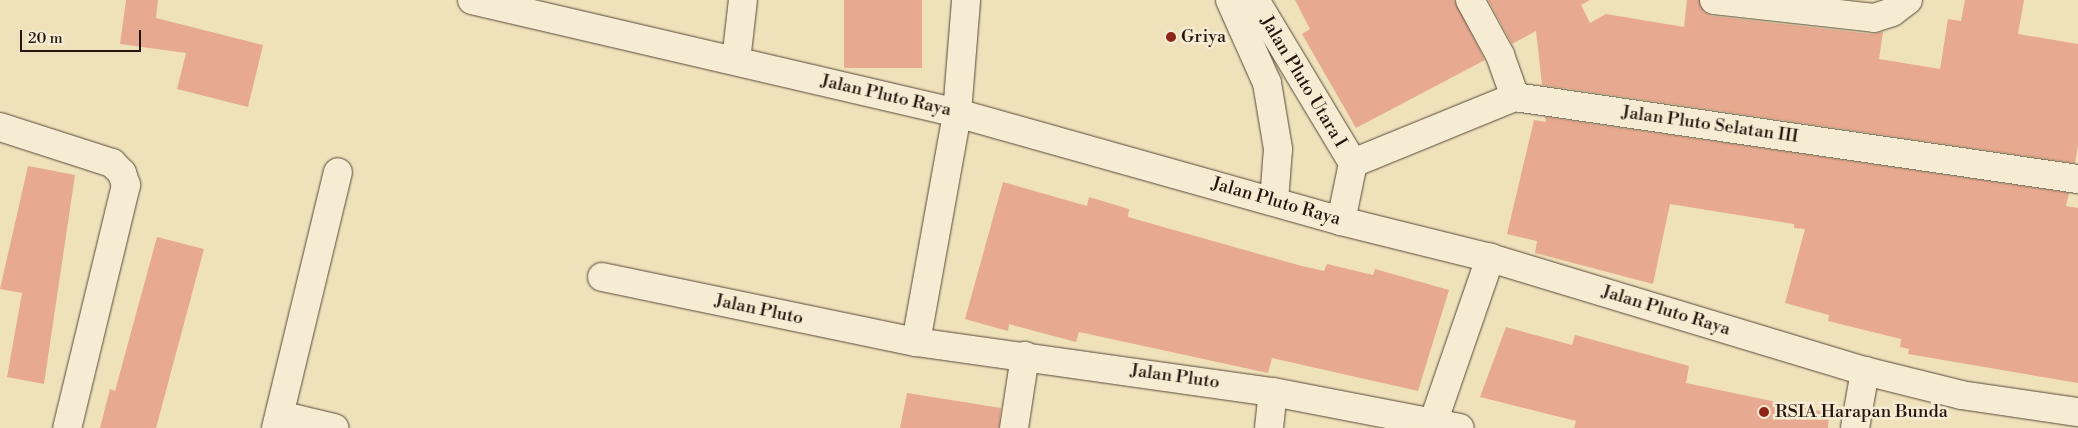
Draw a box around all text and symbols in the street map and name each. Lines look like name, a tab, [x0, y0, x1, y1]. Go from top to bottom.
street label: Jalan Pluto Utara I	[1255, 12, 1351, 152]
scale bar	[22, 20, 144, 52]
place label: Griya	[1181, 26, 1226, 48]
text: 20 m	[28, 29, 63, 48]
marker: Griya	[1165, 31, 1177, 43]
street label: Jalan Pluto Raya	[819, 71, 953, 121]
street label: Jalan Pluto Selatan III	[1620, 102, 1800, 148]
street label: Jalan Pluto Raya	[1209, 173, 1343, 231]
street label: Jalan Pluto Raya	[1599, 281, 1733, 341]
street label: Jalan Pluto	[713, 290, 805, 330]
street label: Jalan Pluto	[1129, 360, 1221, 394]
place label: RSIA Harapan Bunda	[1775, 401, 1948, 423]
marker: RSIA Harapan Bunda	[1757, 405, 1771, 419]

